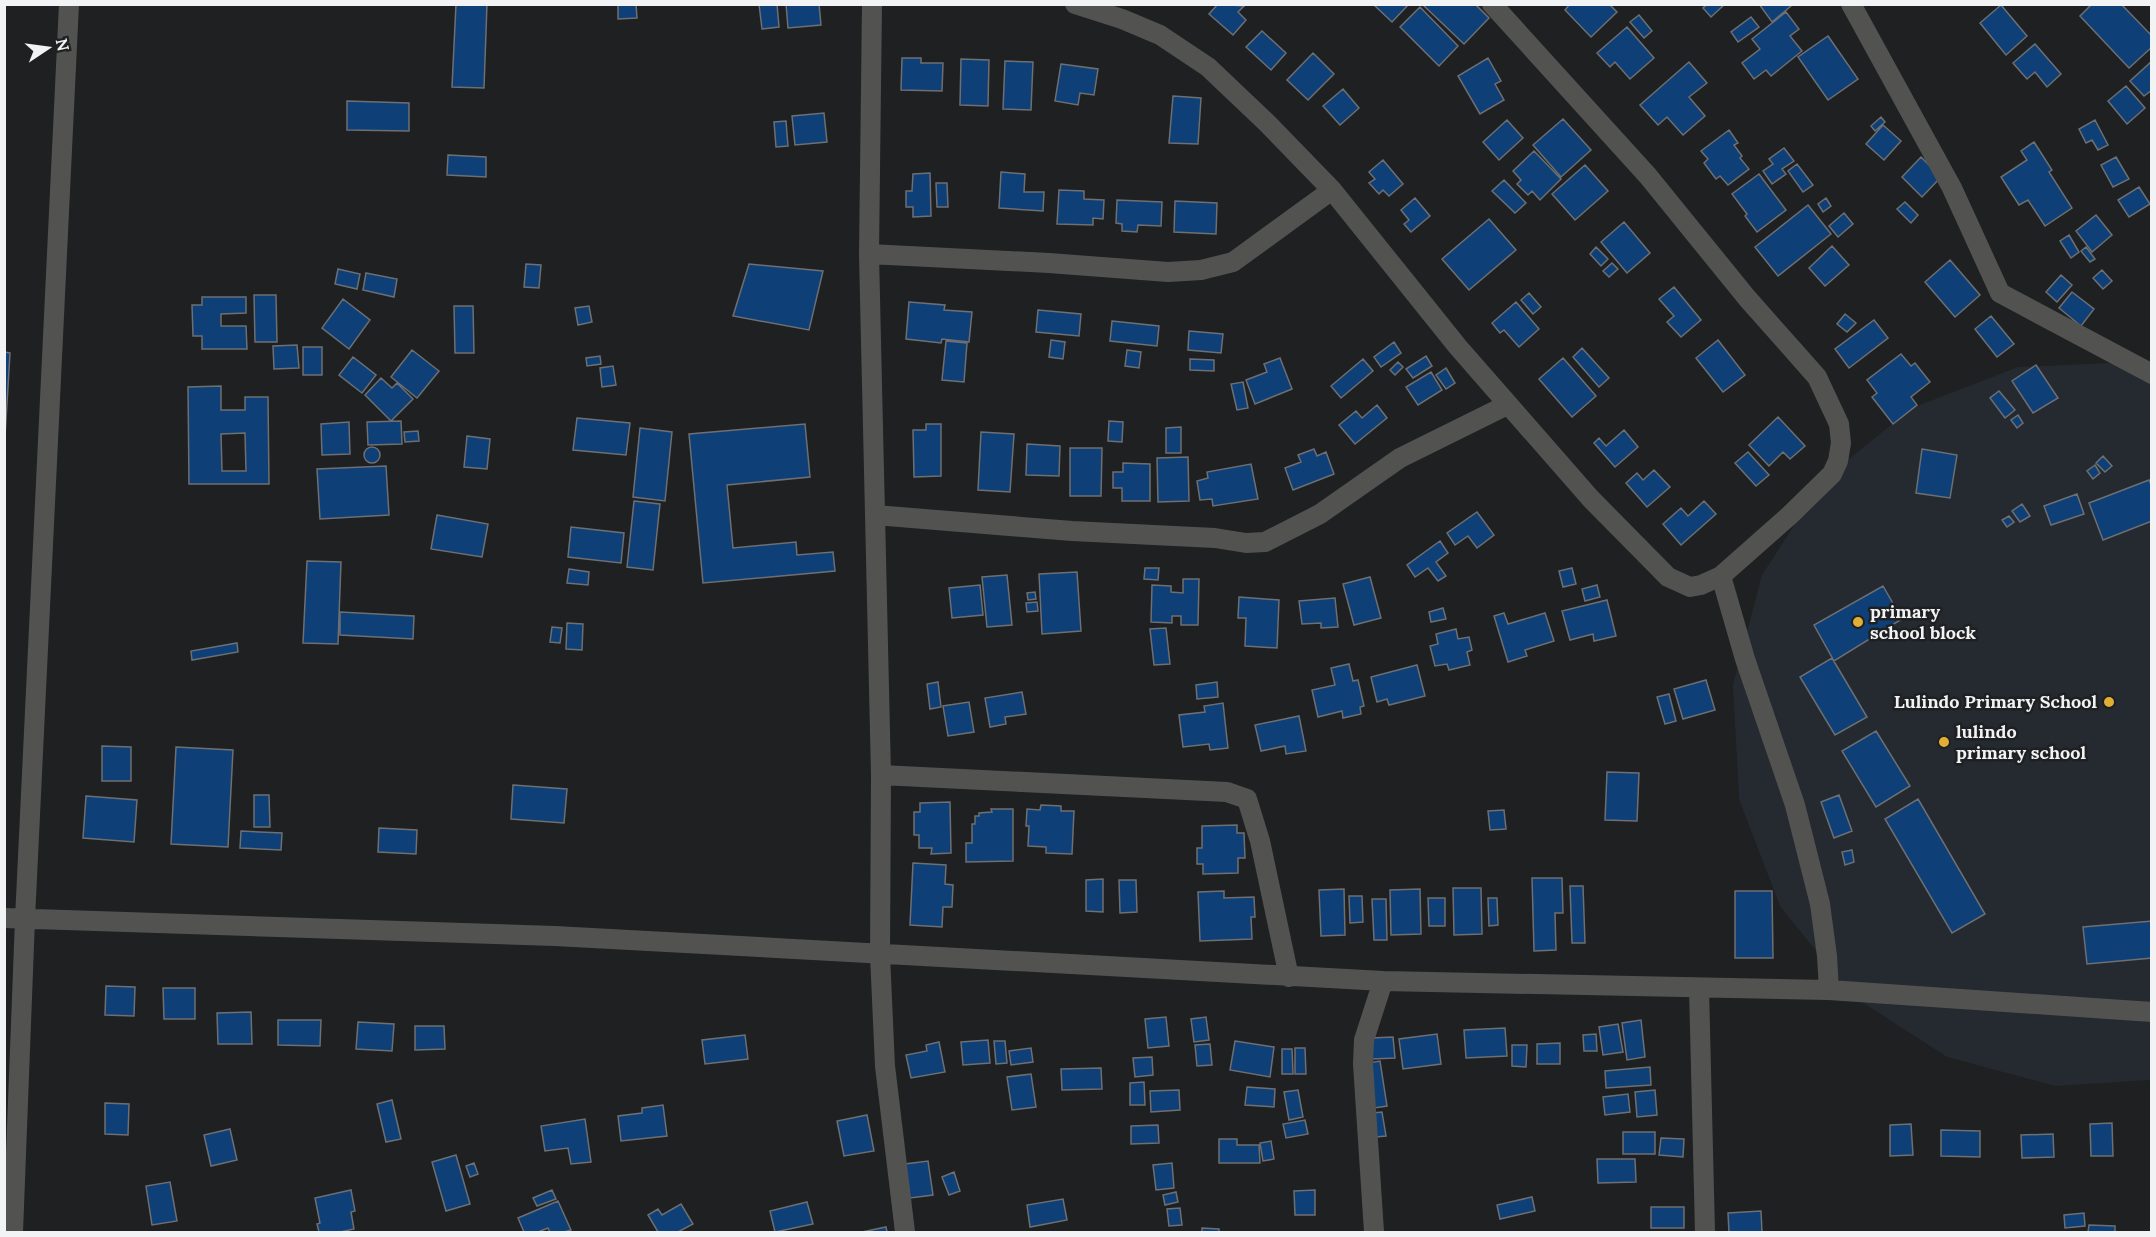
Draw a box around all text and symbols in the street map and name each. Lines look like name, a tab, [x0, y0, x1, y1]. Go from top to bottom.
north arrow	[18, 18, 78, 78]
text: N	[51, 36, 74, 53]
place label: primary school block	[1870, 600, 1976, 644]
marker: primary school block	[1851, 615, 1865, 629]
place label: Lulindo Primary School	[1894, 690, 2097, 713]
marker: Lulindo Primary School	[2102, 695, 2116, 709]
place label: lulindo primary school	[1956, 720, 2086, 764]
marker: lulindo primary school	[1937, 735, 1951, 749]

